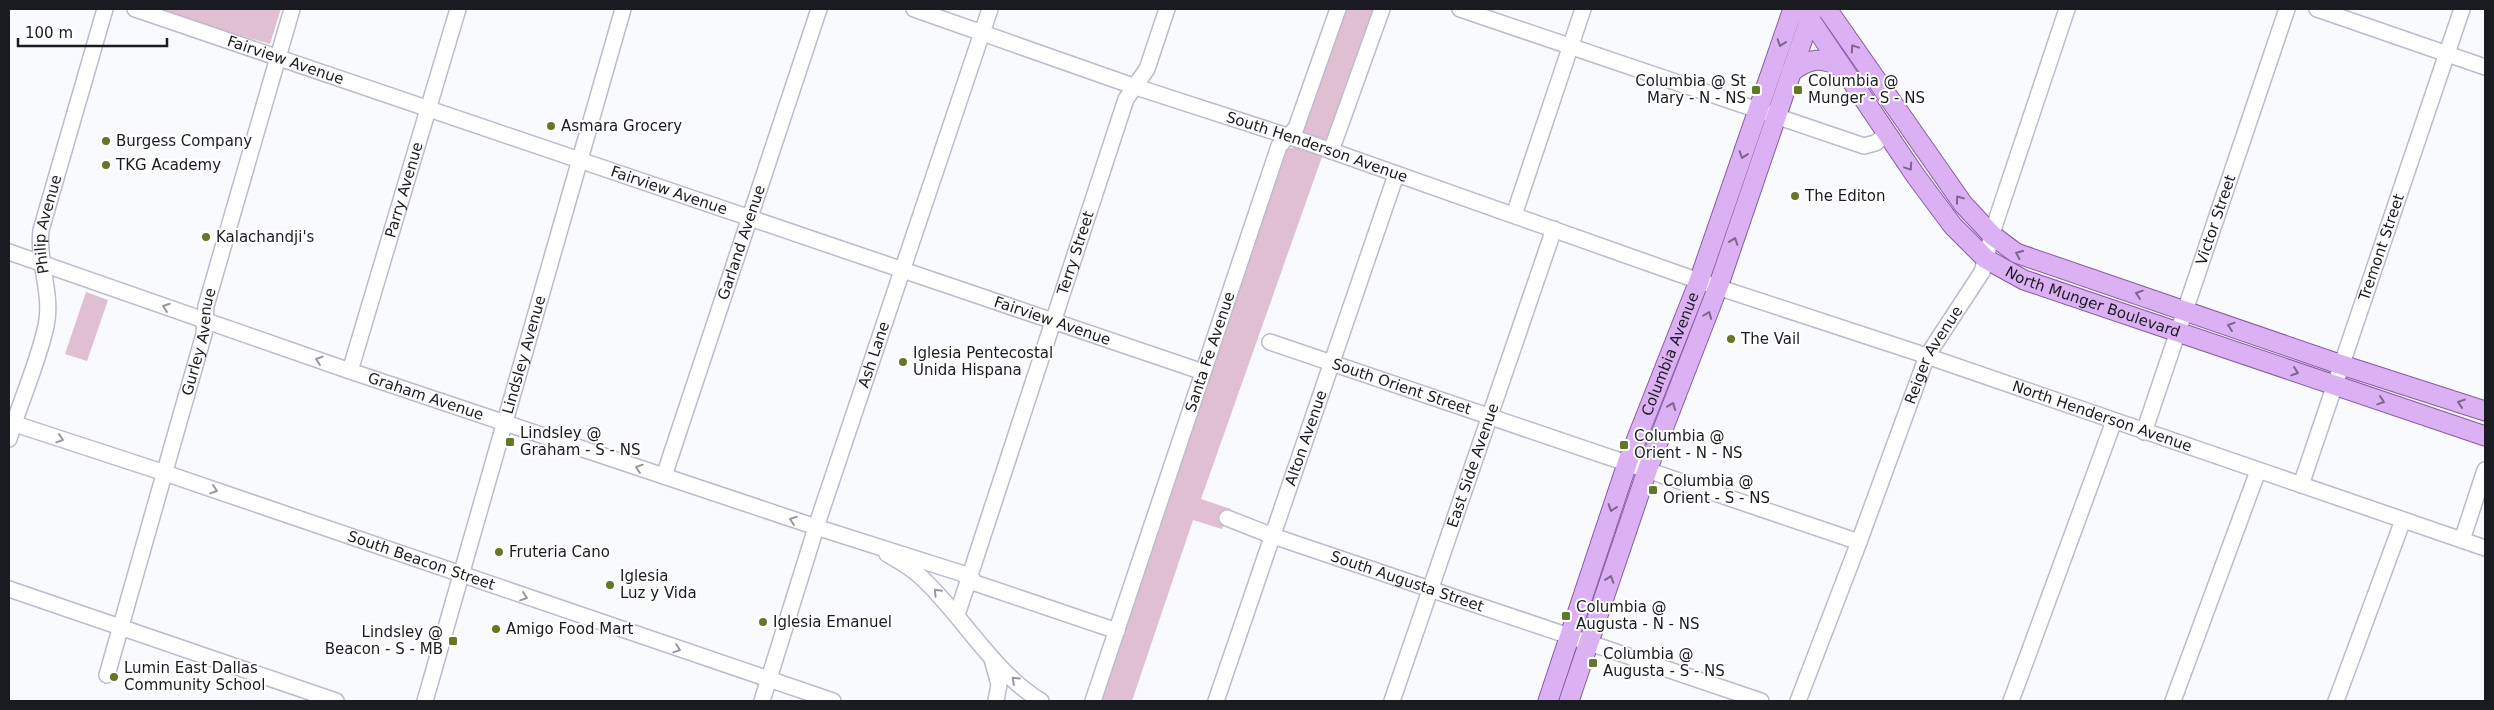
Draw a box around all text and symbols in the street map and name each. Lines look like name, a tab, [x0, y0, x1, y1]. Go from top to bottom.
scale bar	[18, 15, 166, 47]
text: 100 m	[25, 24, 73, 42]
street label: Fairview Avenue	[225, 32, 346, 88]
one-way arrow	[1777, 38, 1787, 47]
one-way arrow	[1851, 44, 1860, 54]
place label: Columbia @ St Mary - N - NS	[1635, 72, 1746, 107]
place label: Columbia @ Munger - S - NS	[1808, 72, 1925, 107]
marker: Columbia @ St Mary - N - NS	[1750, 84, 1762, 96]
marker: Columbia @ Munger - S - NS	[1792, 84, 1804, 96]
street label: South Henderson Avenue	[1224, 108, 1410, 186]
place label: Asmara Grocery	[561, 117, 682, 135]
marker: Asmara Grocery	[545, 120, 557, 132]
place label: Burgess Company	[116, 132, 252, 150]
marker: Burgess Company	[100, 135, 112, 147]
street label: Parry Avenue	[381, 140, 427, 240]
one-way arrow	[1739, 150, 1749, 159]
place label: TKG Academy	[115, 156, 221, 174]
marker: TKG Academy	[100, 159, 112, 171]
one-way arrow	[1903, 161, 1912, 171]
street label: Fairview Avenue	[608, 162, 730, 219]
street label: Victor Street	[2192, 172, 2239, 267]
street label: Philip Avenue	[31, 173, 66, 275]
street label: Garland Avenue	[714, 183, 769, 302]
place label: The Editon	[1804, 187, 1885, 205]
marker: The Editon	[1789, 190, 1801, 202]
street label: Tremont Street	[2355, 191, 2408, 304]
one-way arrow	[1957, 196, 1965, 205]
street label: Terry Street	[1053, 209, 1098, 298]
place label: Kalachandji's	[216, 228, 315, 246]
marker: Kalachandji's	[200, 231, 212, 243]
one-way arrow	[1728, 237, 1738, 246]
one-way arrow	[2015, 250, 2024, 260]
street label: North Munger Boulevard	[2002, 262, 2182, 341]
street label: Gurley Avenue	[178, 286, 220, 398]
street label: Santa Fe Avenue	[1181, 290, 1238, 415]
street label: Columbia Avenue	[1638, 290, 1703, 418]
one-way arrow	[2136, 290, 2144, 300]
street label: Fairview Avenue	[992, 293, 1113, 349]
street label: Lindsley Avenue	[499, 294, 550, 416]
one-way arrow	[162, 303, 171, 313]
street label: Reiger Avenue	[1901, 303, 1966, 407]
one-way arrow	[1702, 311, 1712, 319]
street label: Ash Lane	[854, 319, 893, 390]
one-way arrow	[2227, 322, 2236, 332]
place label: The Vail	[1740, 330, 1800, 348]
marker: The Vail	[1725, 333, 1737, 345]
place label: Iglesia Pentecostal Unida Hispana	[913, 344, 1053, 379]
street label: South Orient Street	[1330, 355, 1474, 419]
one-way arrow	[316, 356, 324, 366]
marker: Iglesia Pentecostal Unida Hispana	[897, 356, 909, 368]
one-way arrow	[2290, 366, 2299, 376]
street label: Graham Avenue	[366, 369, 486, 424]
street label: North Henderson Avenue	[2010, 377, 2194, 456]
street label: Alton Avenue	[1281, 388, 1331, 488]
one-way arrow	[2376, 396, 2385, 406]
one-way arrow	[2457, 399, 2465, 409]
street label: East Side Avenue	[1443, 401, 1502, 530]
one-way arrow	[1666, 403, 1676, 411]
place label: Lindsley @ Graham - S - NS	[520, 424, 640, 459]
place label: Columbia @ Orient - N - NS	[1634, 427, 1743, 462]
one-way arrow	[55, 433, 64, 443]
marker: Lindsley @ Graham - S - NS	[504, 436, 516, 448]
marker: Columbia @ Orient - N - NS	[1618, 439, 1630, 451]
one-way arrow	[636, 464, 644, 474]
place label: Columbia @ Orient - S - NS	[1663, 472, 1770, 507]
one-way arrow	[210, 484, 218, 494]
marker: Columbia @ Orient - S - NS	[1647, 484, 1659, 496]
one-way arrow	[1608, 503, 1618, 511]
one-way arrow	[790, 516, 798, 526]
street label: South Beacon Street	[345, 527, 497, 594]
place label: Fruteria Cano	[509, 543, 610, 561]
marker: Fruteria Cano	[493, 546, 505, 558]
street label: South Augusta Street	[1328, 547, 1486, 616]
place label: Iglesia Luz y Vida	[620, 567, 697, 602]
one-way arrow	[1604, 575, 1614, 584]
marker: Iglesia Luz y Vida	[604, 579, 616, 591]
one-way arrow	[933, 589, 942, 598]
one-way arrow	[519, 591, 527, 601]
place label: Columbia @ Augusta - N - NS	[1576, 598, 1700, 633]
marker: Columbia @ Augusta - N - NS	[1560, 610, 1572, 622]
place label: Iglesia Emanuel	[773, 613, 892, 631]
marker: Iglesia Emanuel	[757, 616, 769, 628]
place label: Amigo Food Mart	[506, 620, 634, 638]
place label: Lindsley @ Beacon - S - MB	[325, 623, 443, 658]
marker: Amigo Food Mart	[490, 623, 502, 635]
marker: Lindsley @ Beacon - S - MB	[447, 635, 459, 647]
one-way arrow	[673, 643, 681, 653]
place label: Columbia @ Augusta - S - NS	[1603, 645, 1725, 680]
marker: Columbia @ Augusta - S - NS	[1587, 657, 1599, 669]
place label: Lumin East Dallas Community School	[124, 659, 265, 694]
marker: Lumin East Dallas Community School	[108, 671, 120, 683]
one-way arrow	[1012, 677, 1021, 686]

